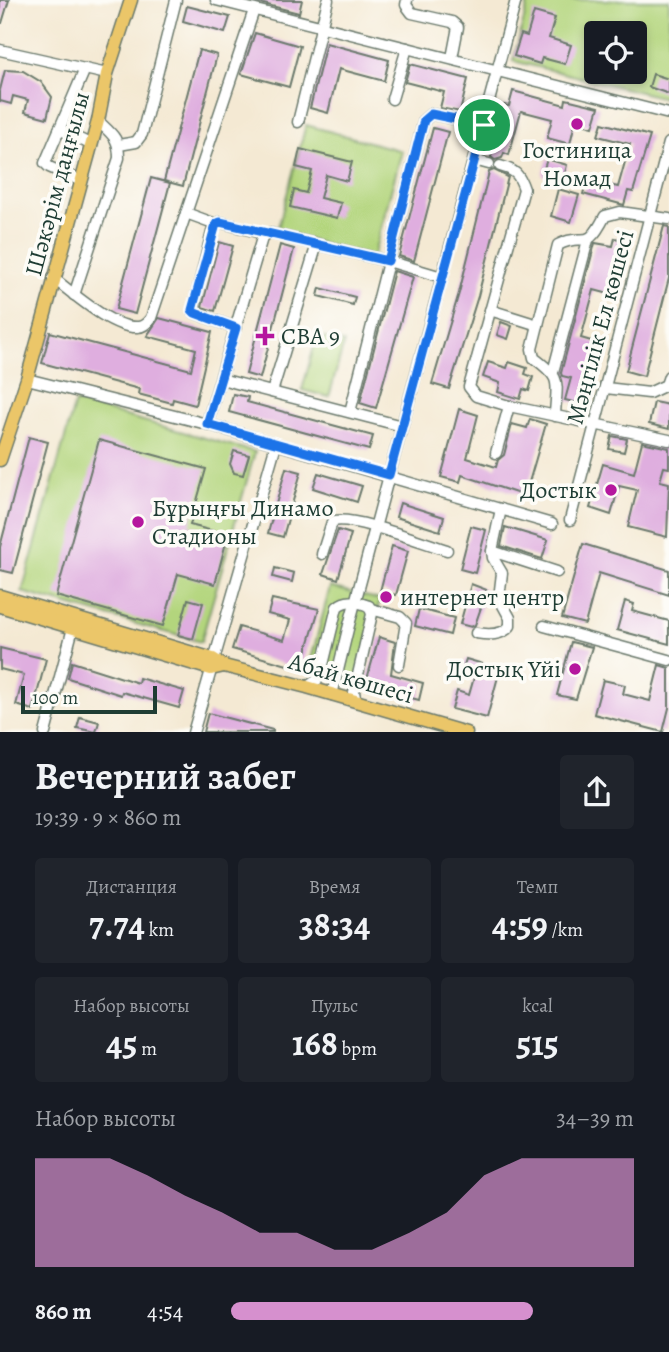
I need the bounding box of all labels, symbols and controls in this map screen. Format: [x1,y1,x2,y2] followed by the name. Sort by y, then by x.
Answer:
[584,21,647,84] map controls
[584,21,647,84] button: locate
[17,88,97,280] street label: Шәкәрім даңғылы
[454,95,514,155] pin
[465,106,503,144] icon: arrive
[569,116,585,132] marker: Гостиница Номад
[522,134,632,194] place label: Гостиница Номад
[559,226,641,428] street label: Мәңгілік Ел көшесі
[281,320,340,352] place label: СВА 9
[255,326,275,346] marker: СВА 9
[520,474,597,506] place label: Достык
[603,482,619,498] marker: Достык
[152,492,334,552] place label: Бұрыңғы Динамо Стадионы
[130,514,146,530] marker: Бұрыңғы Динамо Стадионы
[400,581,564,613] place label: интернет центр
[378,589,394,605] marker: интернет центр
[284,645,417,711] street label: Абай көшесі
[446,653,561,685] place label: Достық Үйі
[567,661,583,677] marker: Достық Үйі
[21,684,158,715] scale bar
[32,685,78,711] text: 100 m
[35,750,296,802] text: Вечерний забег
[560,755,634,829] button: share
[35,802,181,833] text: 19:39 · 9 × 860 m
[86,874,177,900] text: Дистанция
[309,874,360,900] text: Время
[517,874,558,900] text: Темп
[89,900,145,948] text: 7.74
[299,900,370,948] text: 38:34
[492,900,548,948] text: 4:59
[145,917,174,943] text: km
[548,917,583,943] text: /km
[73,993,190,1019] text: Набор высоты
[311,993,358,1019] text: Пульс
[522,993,553,1019] text: kcal
[106,1019,137,1067] text: 45
[292,1019,338,1067] text: 168
[516,1019,559,1067] text: 515
[137,1036,157,1062] text: m
[338,1036,377,1062] text: bpm
[35,1103,176,1134] text: Набор высоты
[556,1103,634,1134] text: 34–39 m
[35,1296,92,1327] text: 860 m
[147,1296,183,1327] text: 4:54

